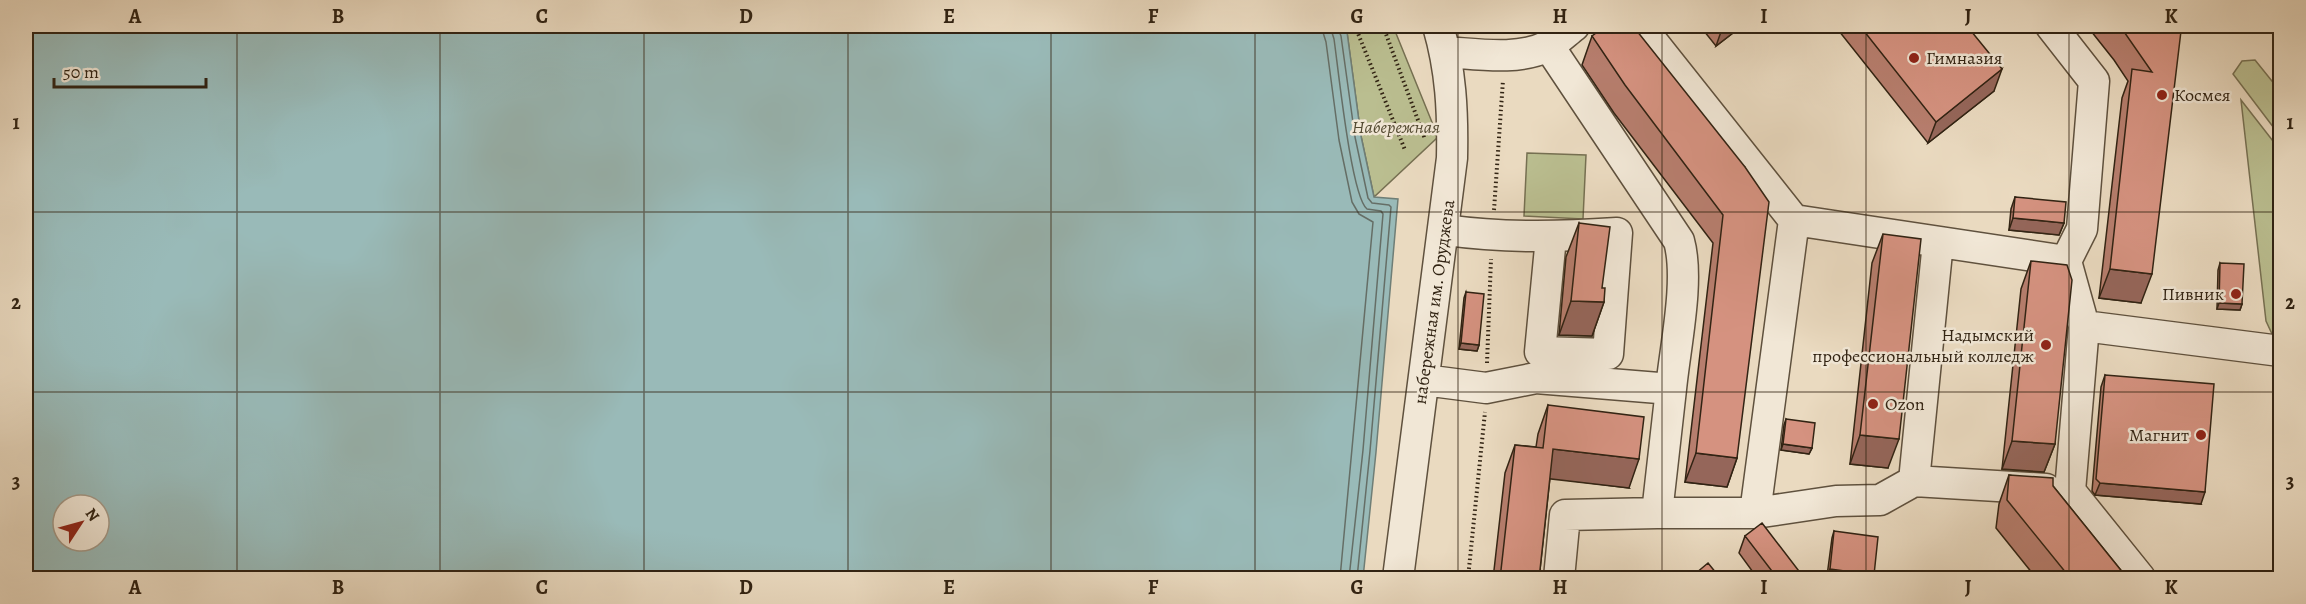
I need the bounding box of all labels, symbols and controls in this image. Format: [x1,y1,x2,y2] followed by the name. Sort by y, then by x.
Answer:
[128,3,142,30] text: A
[332,3,344,30] text: B
[536,3,548,30] text: C
[739,3,753,30] text: D
[943,3,955,30] text: E
[1148,3,1159,30] text: F
[1350,3,1364,30] text: G
[1553,3,1568,30] text: H
[1760,3,1768,30] text: I
[1965,3,1972,30] text: J
[2164,3,2178,30] text: K
[1926,46,2003,70] place label: Гимназия
[54,51,206,89] scale bar
[1907,51,1921,65] marker: Гимназия
[63,60,99,84] text: 50 m
[2174,83,2230,107] place label: Космея
[2155,88,2169,102] marker: Космея
[12,109,20,136] text: 1
[2286,109,2294,136] text: 1
[1352,115,1440,139] park label: Набережная
[1408,197,1460,406] street label: набережная им. Оруджева
[2162,282,2224,306] place label: Пивник
[2229,287,2243,301] marker: Пивник
[11,289,21,316] text: 2
[2285,289,2295,316] text: 2
[1812,323,2034,368] place label: Надымский профессиональный колледж
[2039,338,2053,352] marker: Надымский профессиональный колледж
[1885,392,1925,416] place label: Ozon
[1866,397,1880,411] marker: Ozon
[2129,423,2189,447] place label: Магнит
[2194,428,2208,442] marker: Магнит
[12,468,20,495] text: 3
[2286,468,2294,495] text: 3
[51,493,111,553] north arrow
[80,504,105,526] text: N
[128,574,142,601] text: A
[332,574,344,601] text: B
[536,574,548,601] text: C
[739,574,753,601] text: D
[943,574,955,601] text: E
[1148,574,1159,601] text: F
[1350,574,1364,601] text: G
[1553,574,1568,601] text: H
[1760,574,1768,601] text: I
[1965,574,1972,601] text: J
[2164,574,2178,601] text: K

